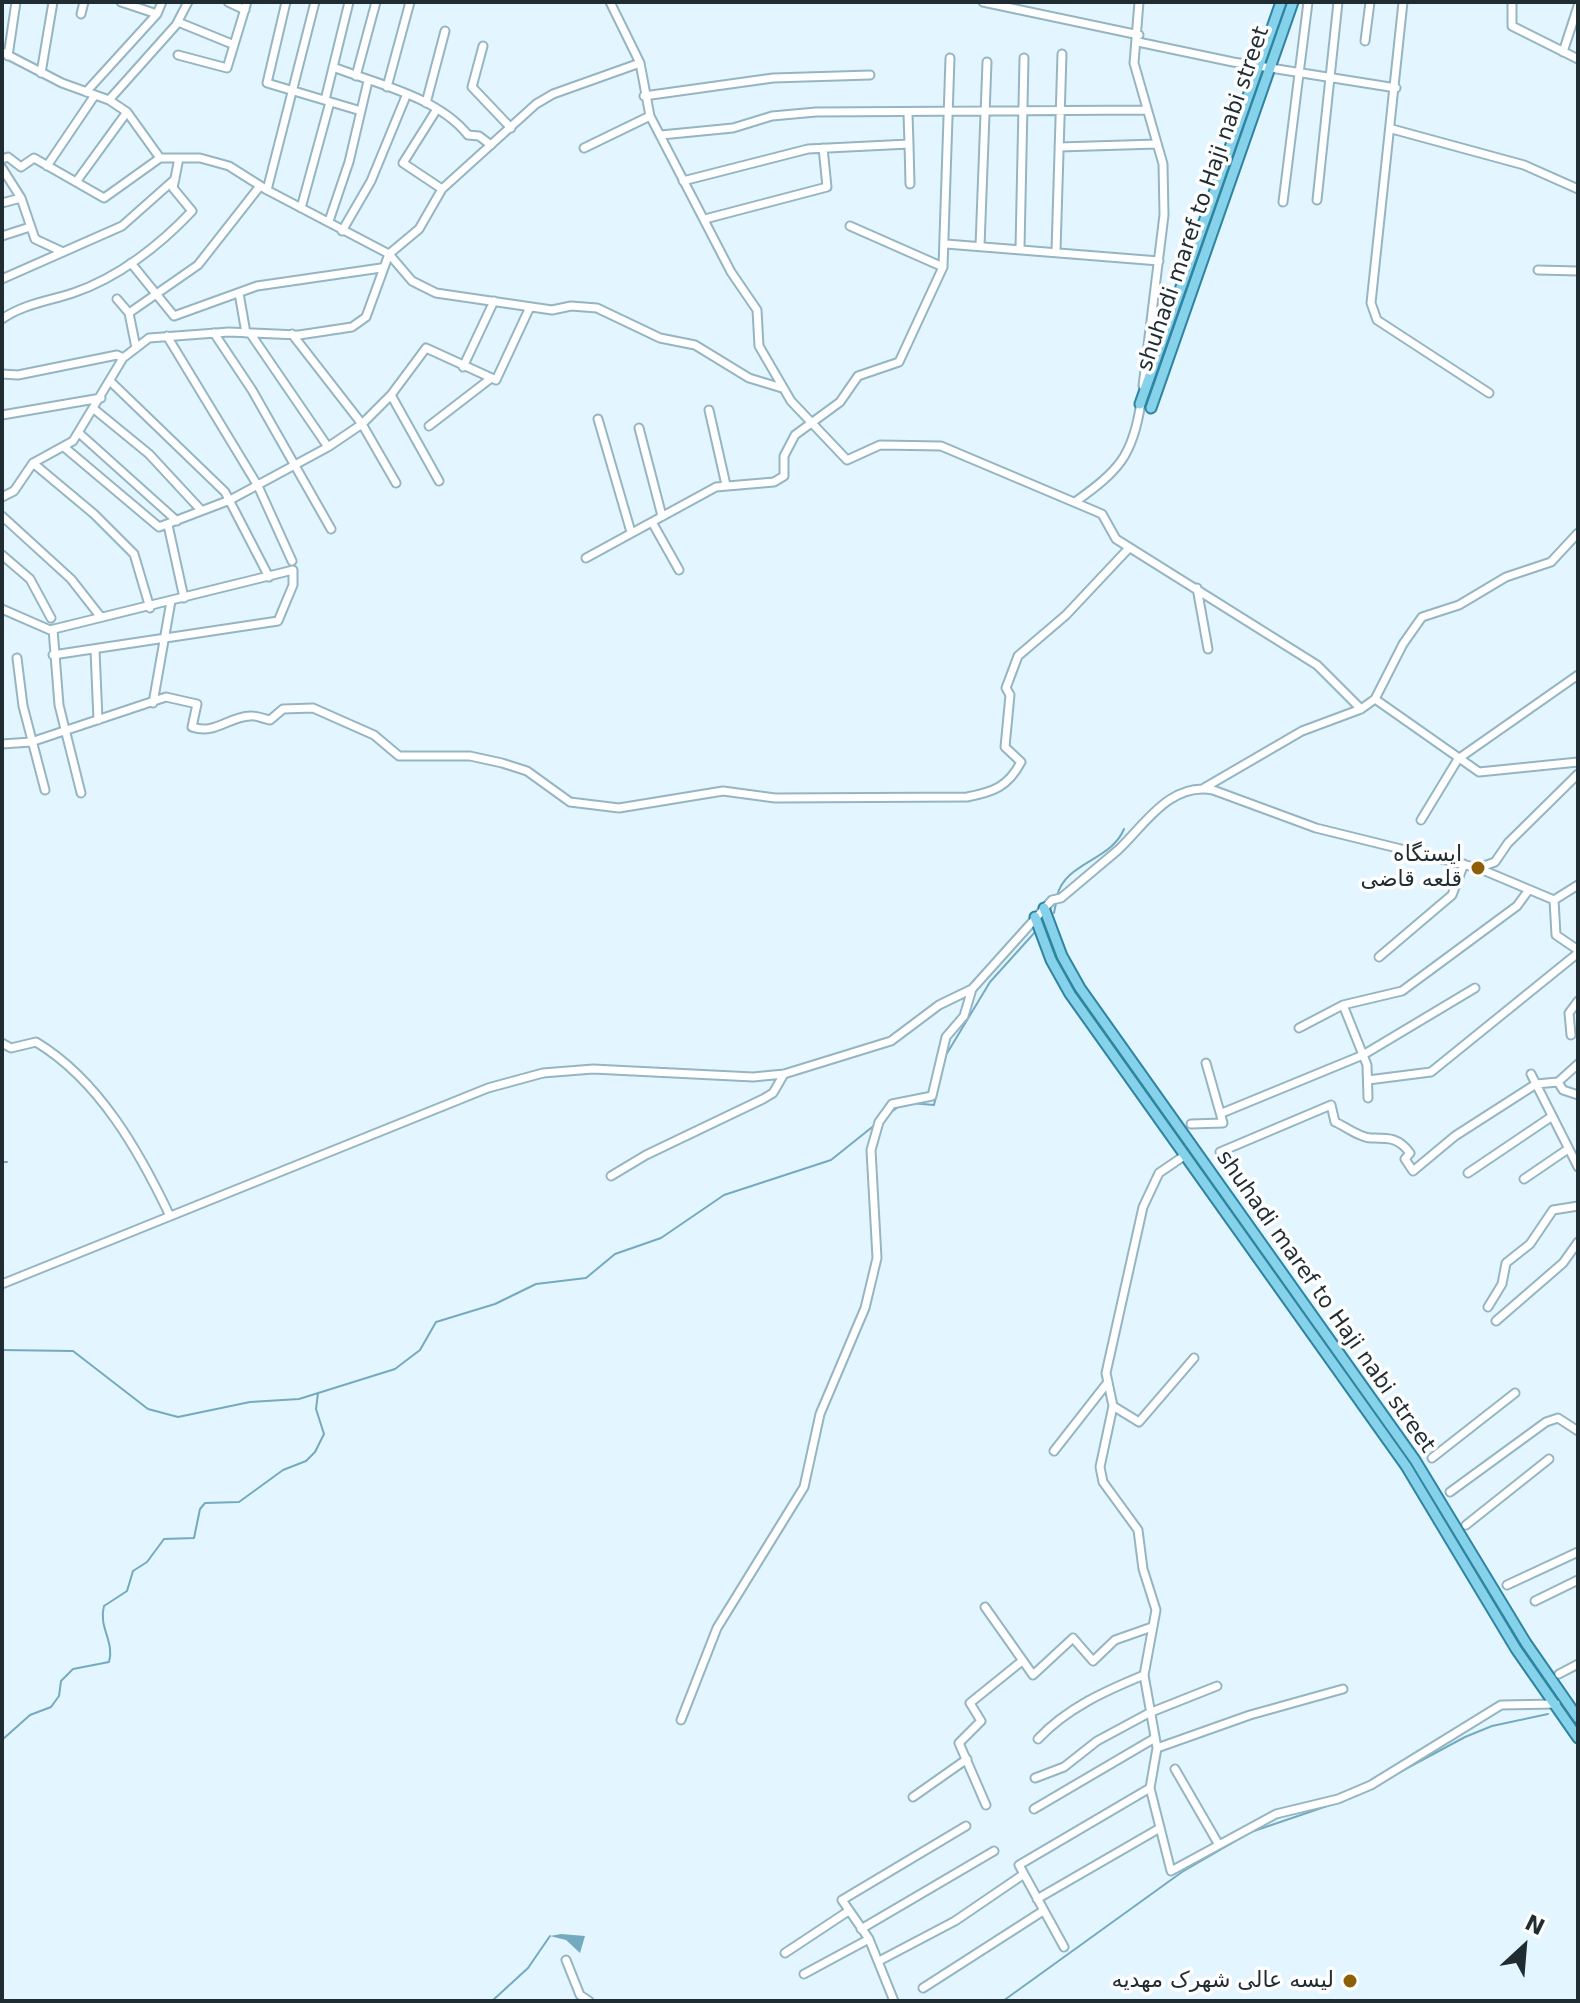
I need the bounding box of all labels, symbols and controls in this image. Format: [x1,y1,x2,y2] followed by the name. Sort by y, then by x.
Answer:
[1132,23,1276,375] street label: shuhadi maref to Haji nabi street
[1361,842,1462,894] place label: ایستگاه قلعه قاضی
[1469,859,1487,877] marker: ایستگاه قلعه قاضی
[1210,1146,1440,1458] street label: shuhadi maref to Haji nabi street
[1484,1907,1564,1987] north arrow
[1521,1910,1548,1940] text: N
[1112,1968,1334,1994] place label: لیسه عالی شهرک مهدیه
[1341,1972,1359,1990] marker: لیسه عالی شهرک مهدیه

